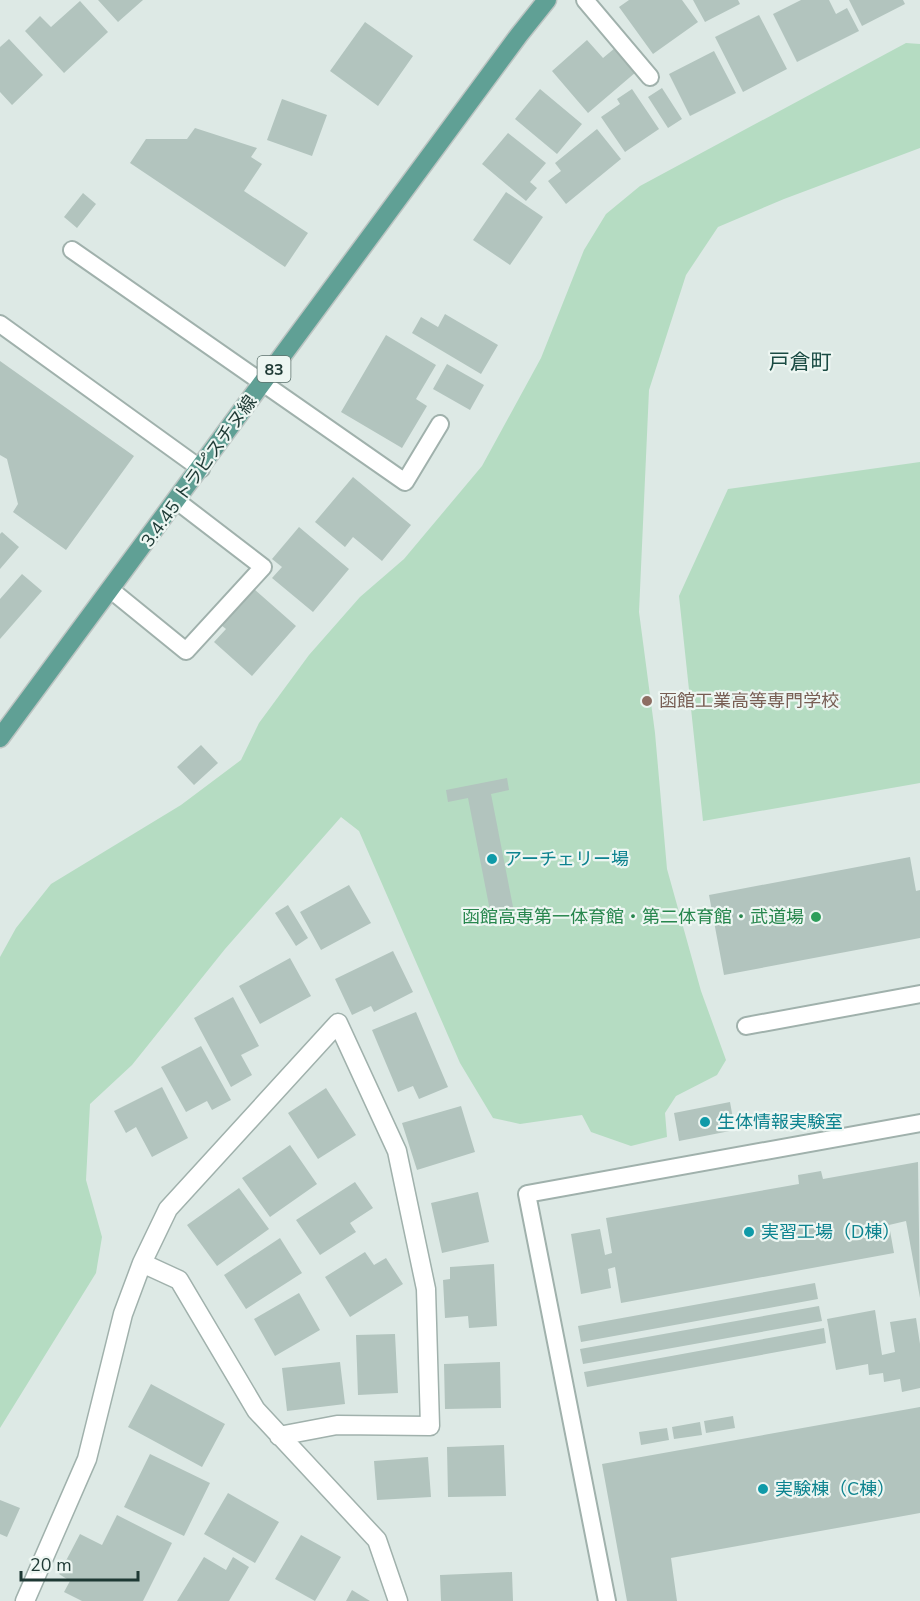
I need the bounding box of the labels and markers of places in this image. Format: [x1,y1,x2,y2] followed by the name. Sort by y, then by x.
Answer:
[659,689,839,713] place label: 函館工業高等専門学校
[640,694,654,708] marker: 函館工業高等専門学校
[504,847,629,871] place label: アーチェリー場
[485,852,499,866] marker: アーチェリー場
[462,905,804,929] place label: 函館高専第一体育館・第二体育館・武道場
[809,910,823,924] marker: 函館高専第一体育館・第二体育館・武道場
[717,1110,843,1134] place label: 生体情報実験室
[698,1115,712,1129] marker: 生体情報実験室
[761,1220,900,1244] place label: 実習工場（D棟）
[742,1225,756,1239] marker: 実習工場（D棟）
[775,1477,895,1501] place label: 実験棟（C棟）
[756,1482,770,1496] marker: 実験棟（C棟）

